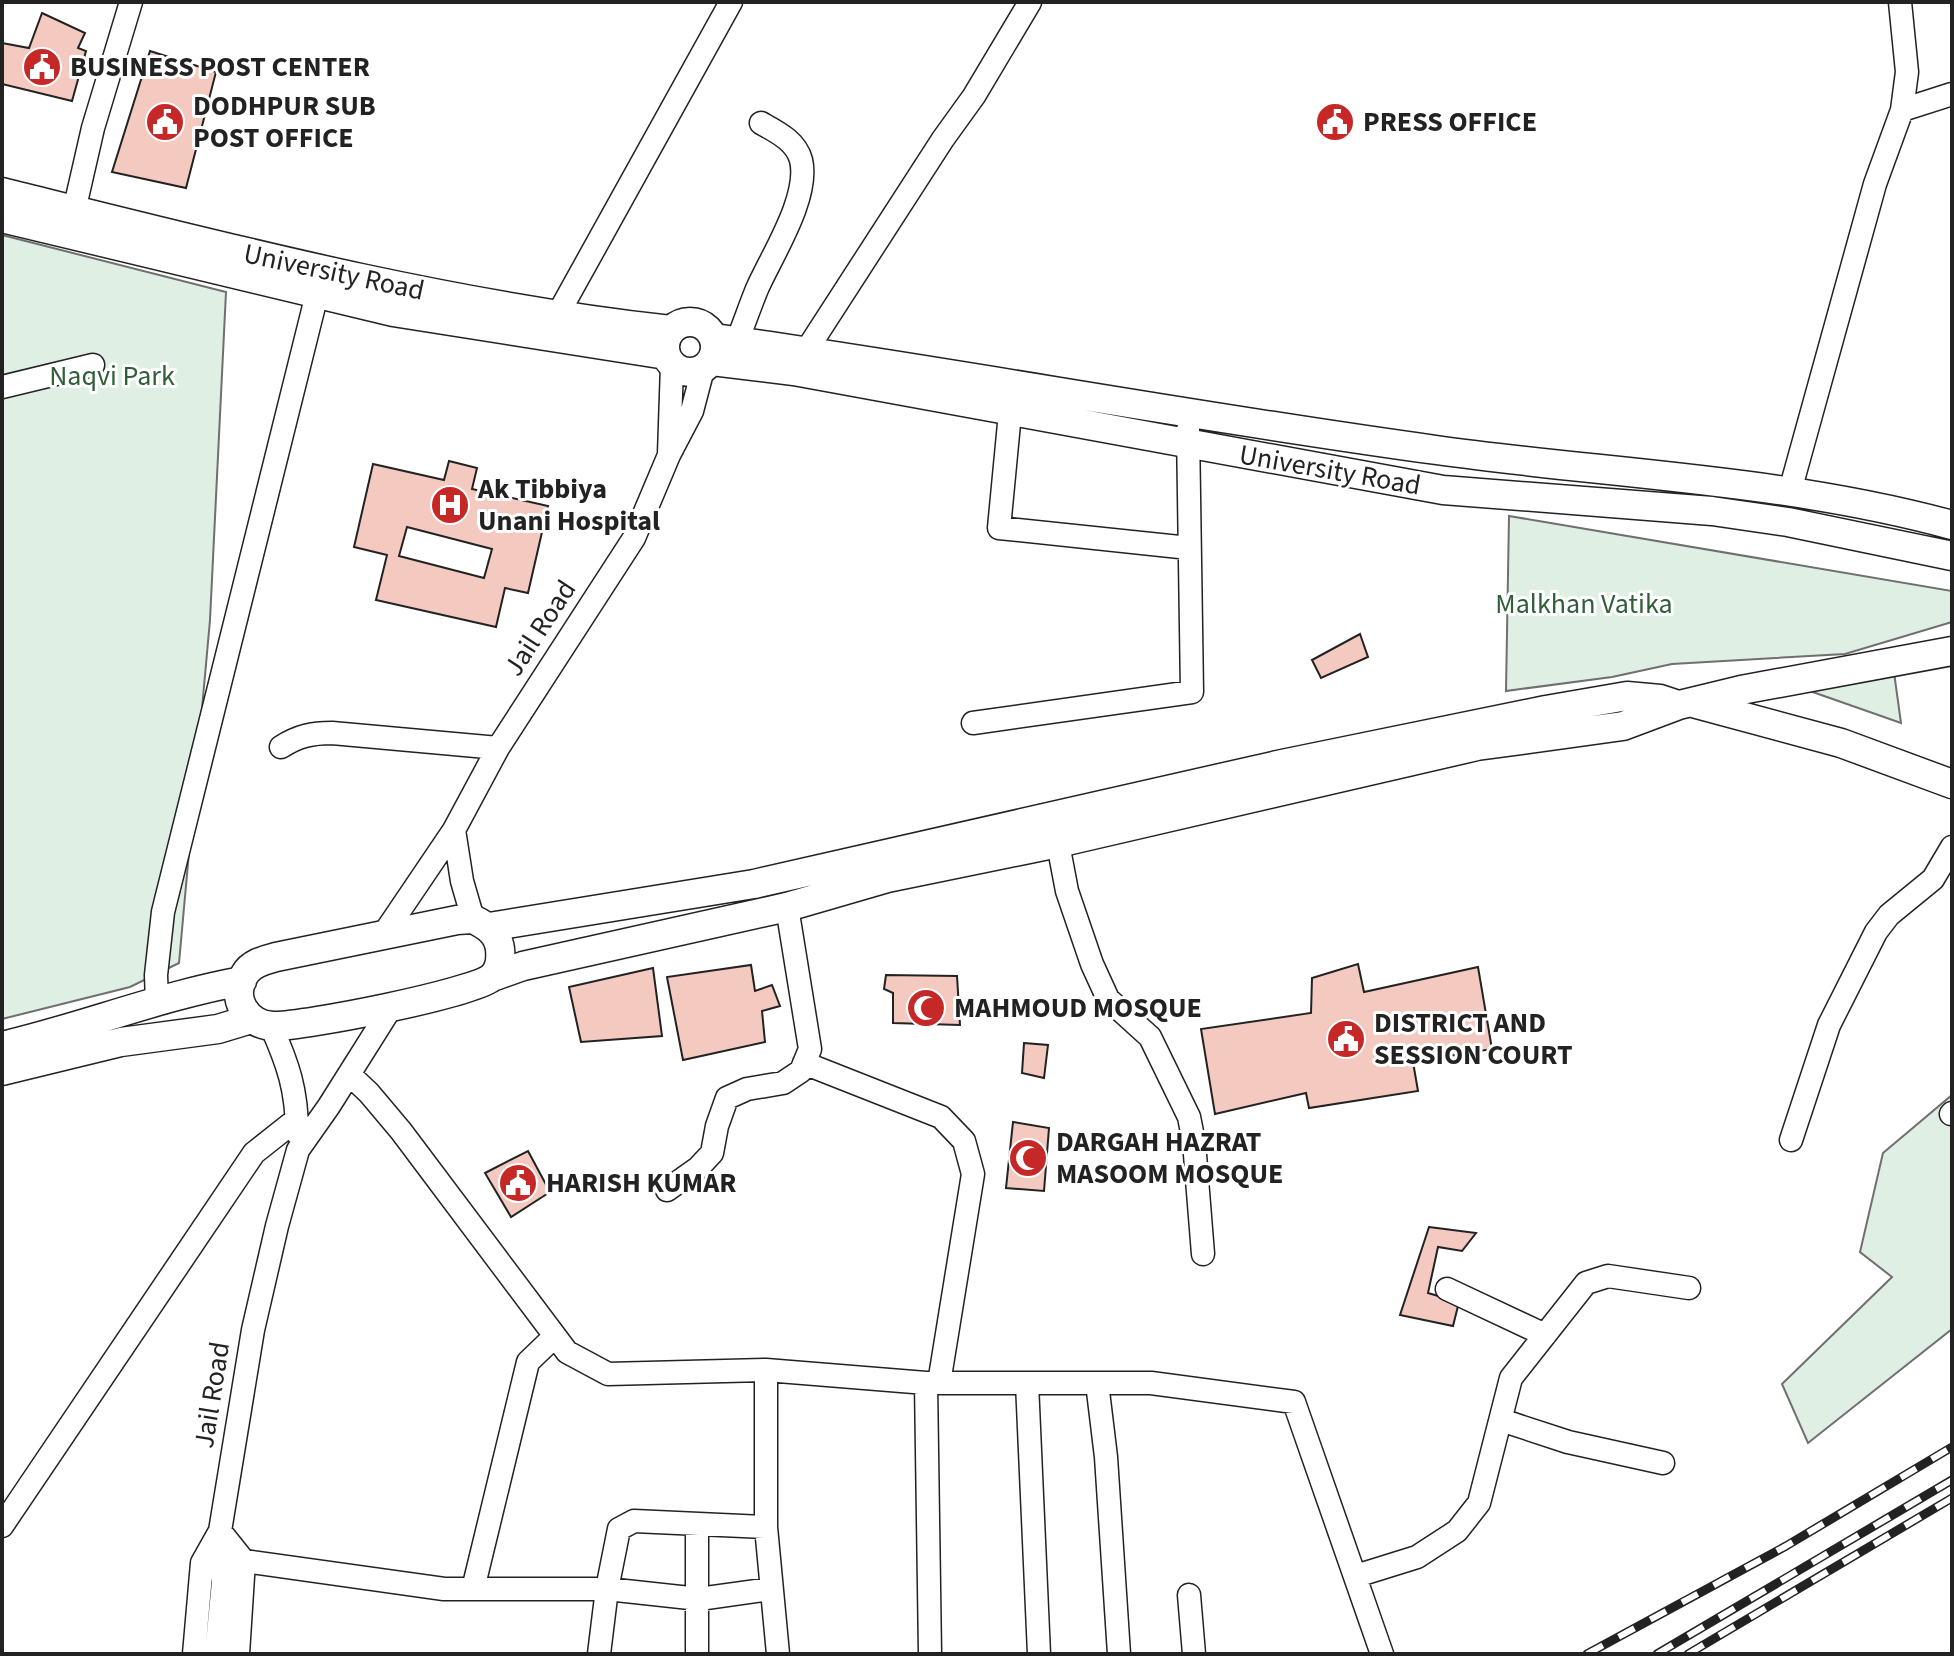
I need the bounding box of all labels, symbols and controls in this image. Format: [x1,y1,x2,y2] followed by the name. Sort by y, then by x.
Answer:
[21,46,63,88] public building icon: BUSINESS POST CENTER
[70,47,370,87] place label: BUSINESS POST CENTER
[193,86,376,158] place label: DODHPUR SUB POST OFFICE
[144,101,186,143] public building icon: DODHPUR SUB POST OFFICE
[1314,101,1356,143] public building icon: PRESS OFFICE
[1363,102,1537,142] place label: PRESS OFFICE
[240,233,428,311] street label: University Road
[49,356,175,396] park label: Naqvi Park
[1236,434,1424,506] street label: University Road
[477,469,660,541] place label: Ak Tibbiya Unani Hospital
[429,484,471,526] hospital icon: Ak Tibbiya Unani Hospital
[494,572,586,684] street label: Jail Road
[1495,584,1673,624] park label: Malkhan Vatika
[905,987,947,1029] mosque icon: MAHMOUD MOSQUE
[954,988,1202,1028] place label: MAHMOUD MOSQUE
[1374,1003,1573,1075] place label: DISTRICT AND SESSION COURT
[1325,1018,1367,1060] public building icon: DISTRICT AND SESSION COURT
[1056,1122,1283,1194] place label: DARGAH HAZRAT MASOOM MOSQUE
[1007,1137,1049,1179] mosque icon: DARGAH HAZRAT MASOOM MOSQUE
[497,1162,539,1204] public building icon: HARISH KUMAR
[546,1163,736,1203] place label: HARISH KUMAR
[184,1339,240,1451] street label: Jail Road

